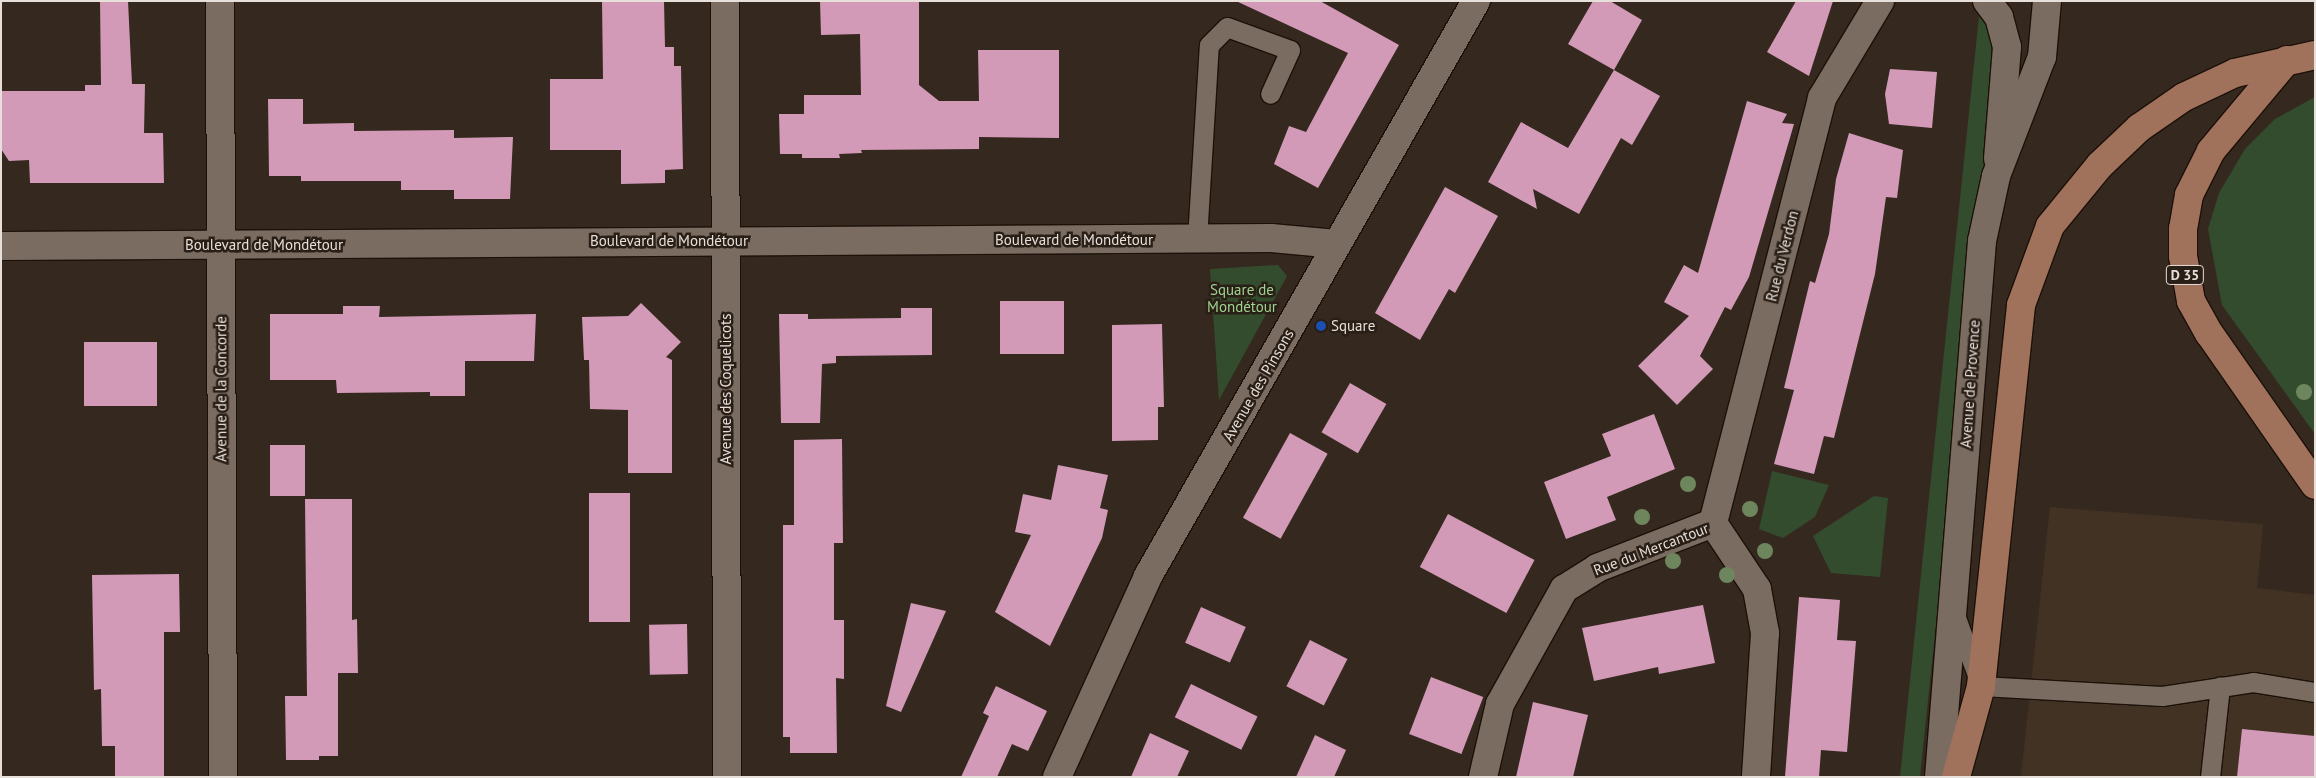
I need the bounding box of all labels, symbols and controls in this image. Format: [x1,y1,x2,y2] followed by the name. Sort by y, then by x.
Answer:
[1762,209,1802,303] street label: Rue du Verdon
[995,231,1153,249] street label: Boulevard de Mondétour
[590,232,748,250] street label: Boulevard de Mondétour
[185,236,343,254] street label: Boulevard de Mondétour
[2165,264,2205,286] road number: D 35
[1207,280,1277,315] park label: Square de Mondétour
[717,314,735,464] street label: Avenue des Coquelicots
[212,316,230,462] street label: Avenue de la Concorde
[1331,317,1375,335] place label: Square
[1957,319,1983,449] street label: Avenue de Provence
[1315,320,1327,332] marker: Square
[1219,326,1297,444] street label: Avenue des Pinsons
[1591,519,1711,579] street label: Rue du Mercantour

